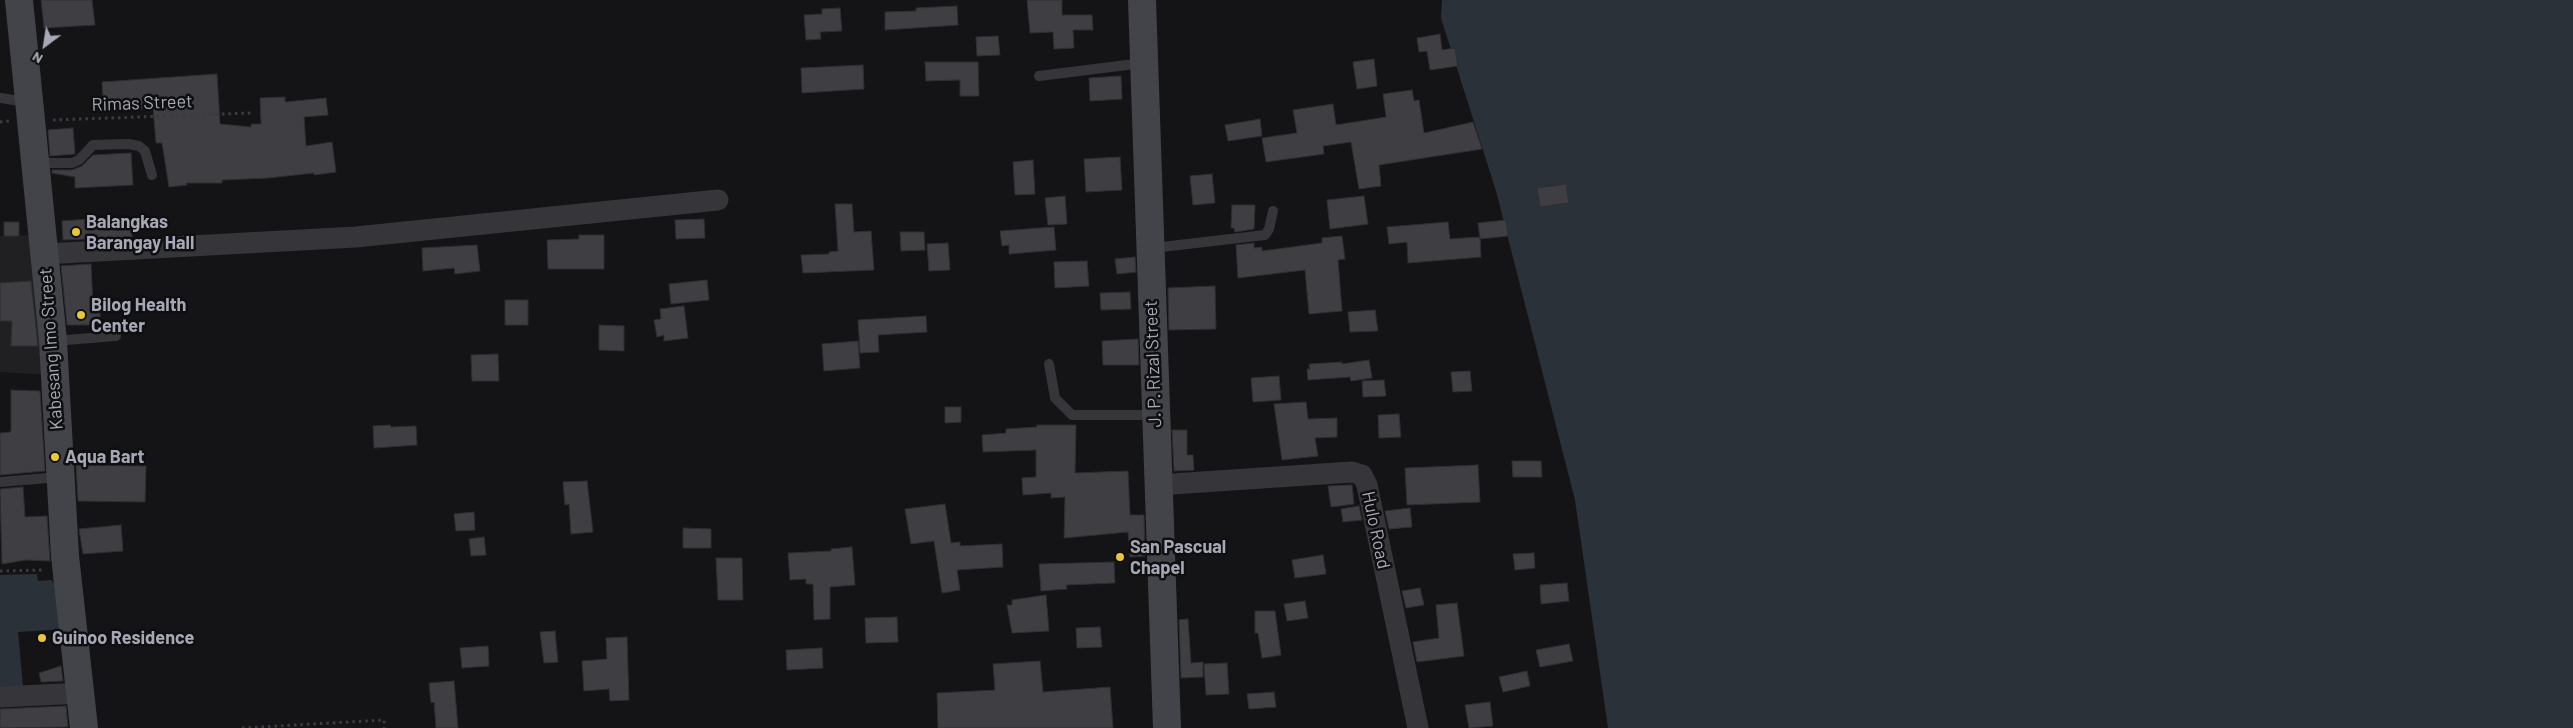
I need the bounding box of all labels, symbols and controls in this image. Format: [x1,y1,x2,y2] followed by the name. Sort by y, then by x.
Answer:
[20,20,70,70] north arrow
[29,49,45,68] text: N
[91,90,193,116] street label: Rimas Street
[86,211,194,253] place label: Balangkas Barangay Hall
[70,226,82,238] marker: Balangkas Barangay Hall
[35,267,67,431] street label: Kabesang Imo Street
[91,294,186,336] place label: Bilog Health Center
[1140,300,1166,428] street label: J. P. Rizal Street
[75,309,87,321] marker: Bilog Health Center
[65,446,144,468] place label: Aqua Bart
[49,451,61,463] marker: Aqua Bart
[1357,489,1395,571] street label: Hulo Road
[1130,536,1226,578] place label: San Pascual Chapel
[1114,551,1126,563] marker: San Pascual Chapel
[52,627,194,649] place label: Guinoo Residence
[36,632,48,644] marker: Guinoo Residence

